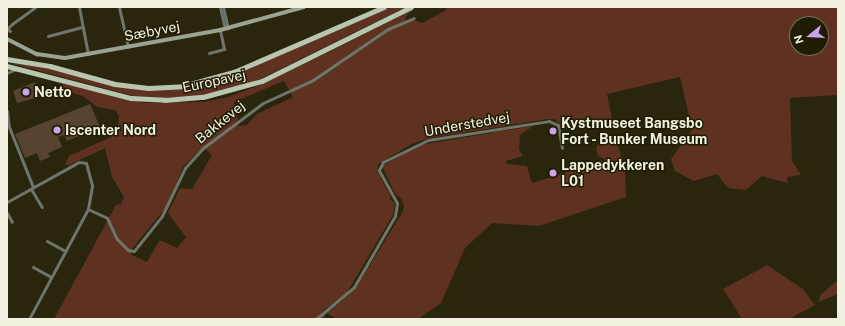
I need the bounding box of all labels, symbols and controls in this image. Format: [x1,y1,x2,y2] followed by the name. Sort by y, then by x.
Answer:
[789,16,829,56] north arrow
[123,17,181,45] street label: Sæbyvej
[792,33,806,45] text: N
[181,66,247,96] street label: Europavej
[34,84,72,100] place label: Netto
[21,87,31,97] marker: Netto
[192,97,248,147] street label: Bakkevej
[423,108,511,140] street label: Understedvej
[561,115,709,148] place label: Kystmuseet Bangsbo Fort - Bunker Museum
[65,122,156,138] place label: Iscenter Nord
[52,125,62,135] marker: Iscenter Nord
[548,126,558,136] marker: Kystmuseet Bangsbo Fort - Bunker Museum
[561,157,664,190] place label: Lappedykkeren L01
[548,168,558,178] marker: Lappedykkeren L01

